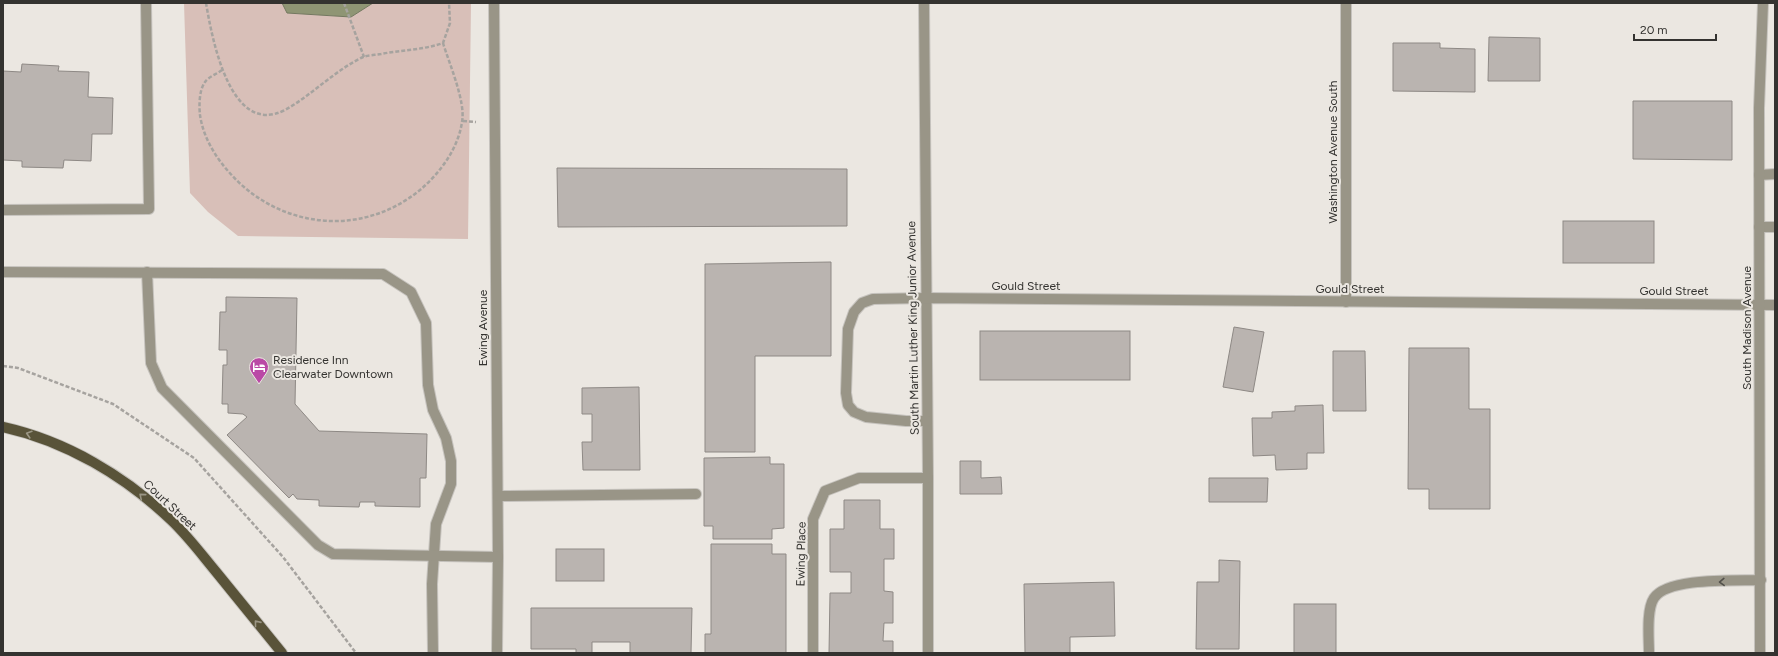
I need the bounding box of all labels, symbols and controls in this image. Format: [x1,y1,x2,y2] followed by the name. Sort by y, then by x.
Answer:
[1634,16,1716,42] scale bar
[1640,23,1668,37] text: 20 m
[1326,80,1340,223] street label: Washington Avenue South
[904,220,922,435] street label: South Martin Luther King Junior Avenue
[1740,266,1754,390] street label: South Madison Avenue
[991,279,1061,293] street label: Gould Street
[1315,282,1385,296] street label: Gould Street
[1639,284,1709,298] street label: Gould Street
[476,289,490,366] street label: Ewing Avenue
[273,353,393,381] place label: Residence Inn Clearwater Downtown
[248,356,270,384] hotel icon: Residence Inn Clearwater Downtown
[25,430,32,439] one-way arrow
[141,477,200,533] street label: Court Street
[139,493,147,500] one-way arrow
[793,521,809,587] street label: Ewing Place
[1719,578,1725,586] one-way arrow
[255,620,262,627] one-way arrow

